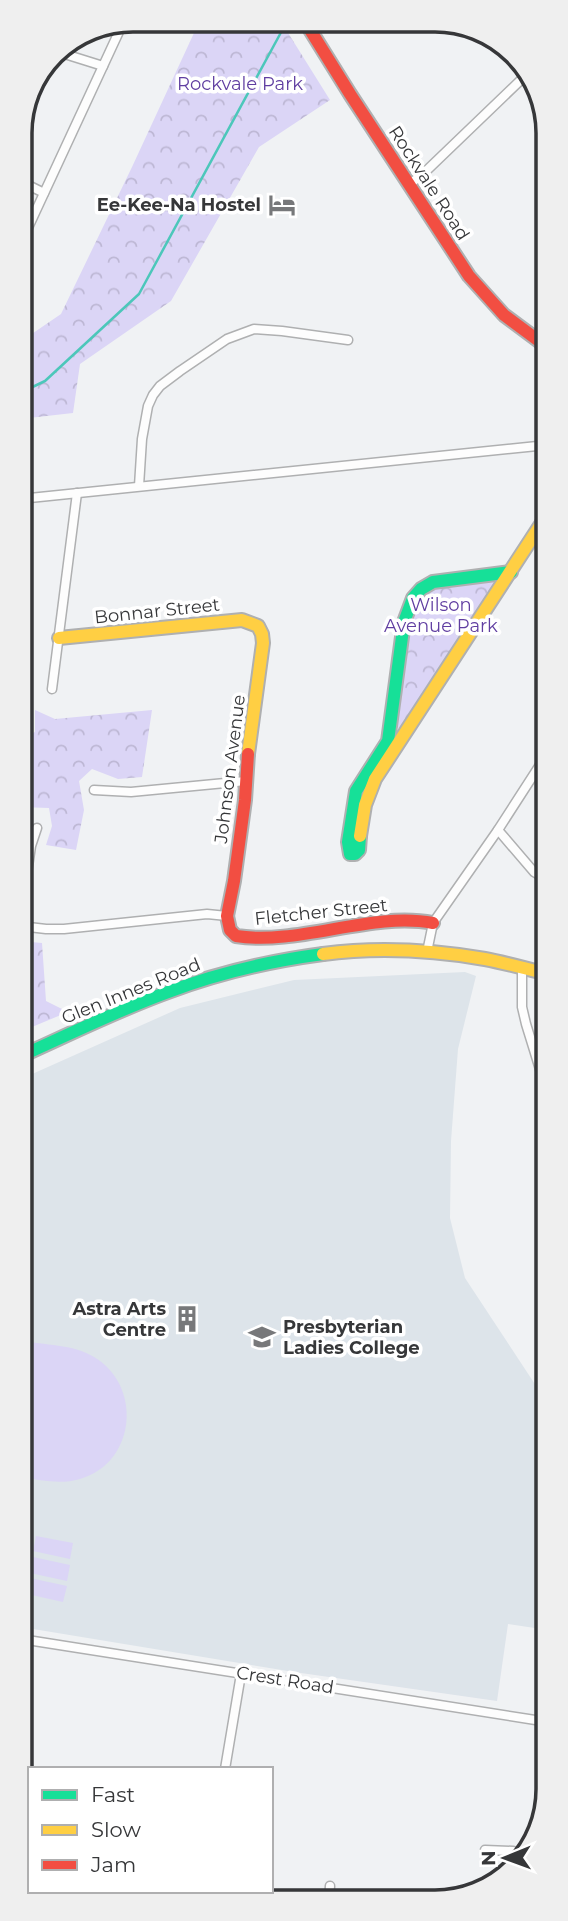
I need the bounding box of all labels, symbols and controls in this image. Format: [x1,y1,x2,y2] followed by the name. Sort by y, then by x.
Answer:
[177,73,303,95] park label: Rockvale Park
[384,122,474,244] street label: Rockvale Road
[267,190,297,220] hotel icon: Ee-Kee-Na Hostel
[97,194,261,216] place label: Ee-Kee-Na Hostel
[93,593,221,629] street label: Bonnar Street
[384,594,498,637] park label: Wilson Avenue Park
[210,693,250,846] street label: Johnson Avenue
[253,894,389,930] street label: Fletcher Street
[58,953,204,1029] street label: Glen Innes Road
[71,1298,166,1341] place label: Astra Arts Centre
[172,1304,202,1334] building icon: Astra Arts Centre
[283,1316,420,1359] place label: Presbyterian Ladies College
[247,1322,277,1352] school or university icon: Presbyterian Ladies College
[235,1661,335,1699] street label: Crest Road
[28,1767,273,1893] legend
[91,1782,135,1807] text: Fast
[91,1817,141,1842] text: Slow
[470,1823,540,1893] north arrow
[477,1850,500,1866] text: N
[90,1852,136,1877] text: Jam

